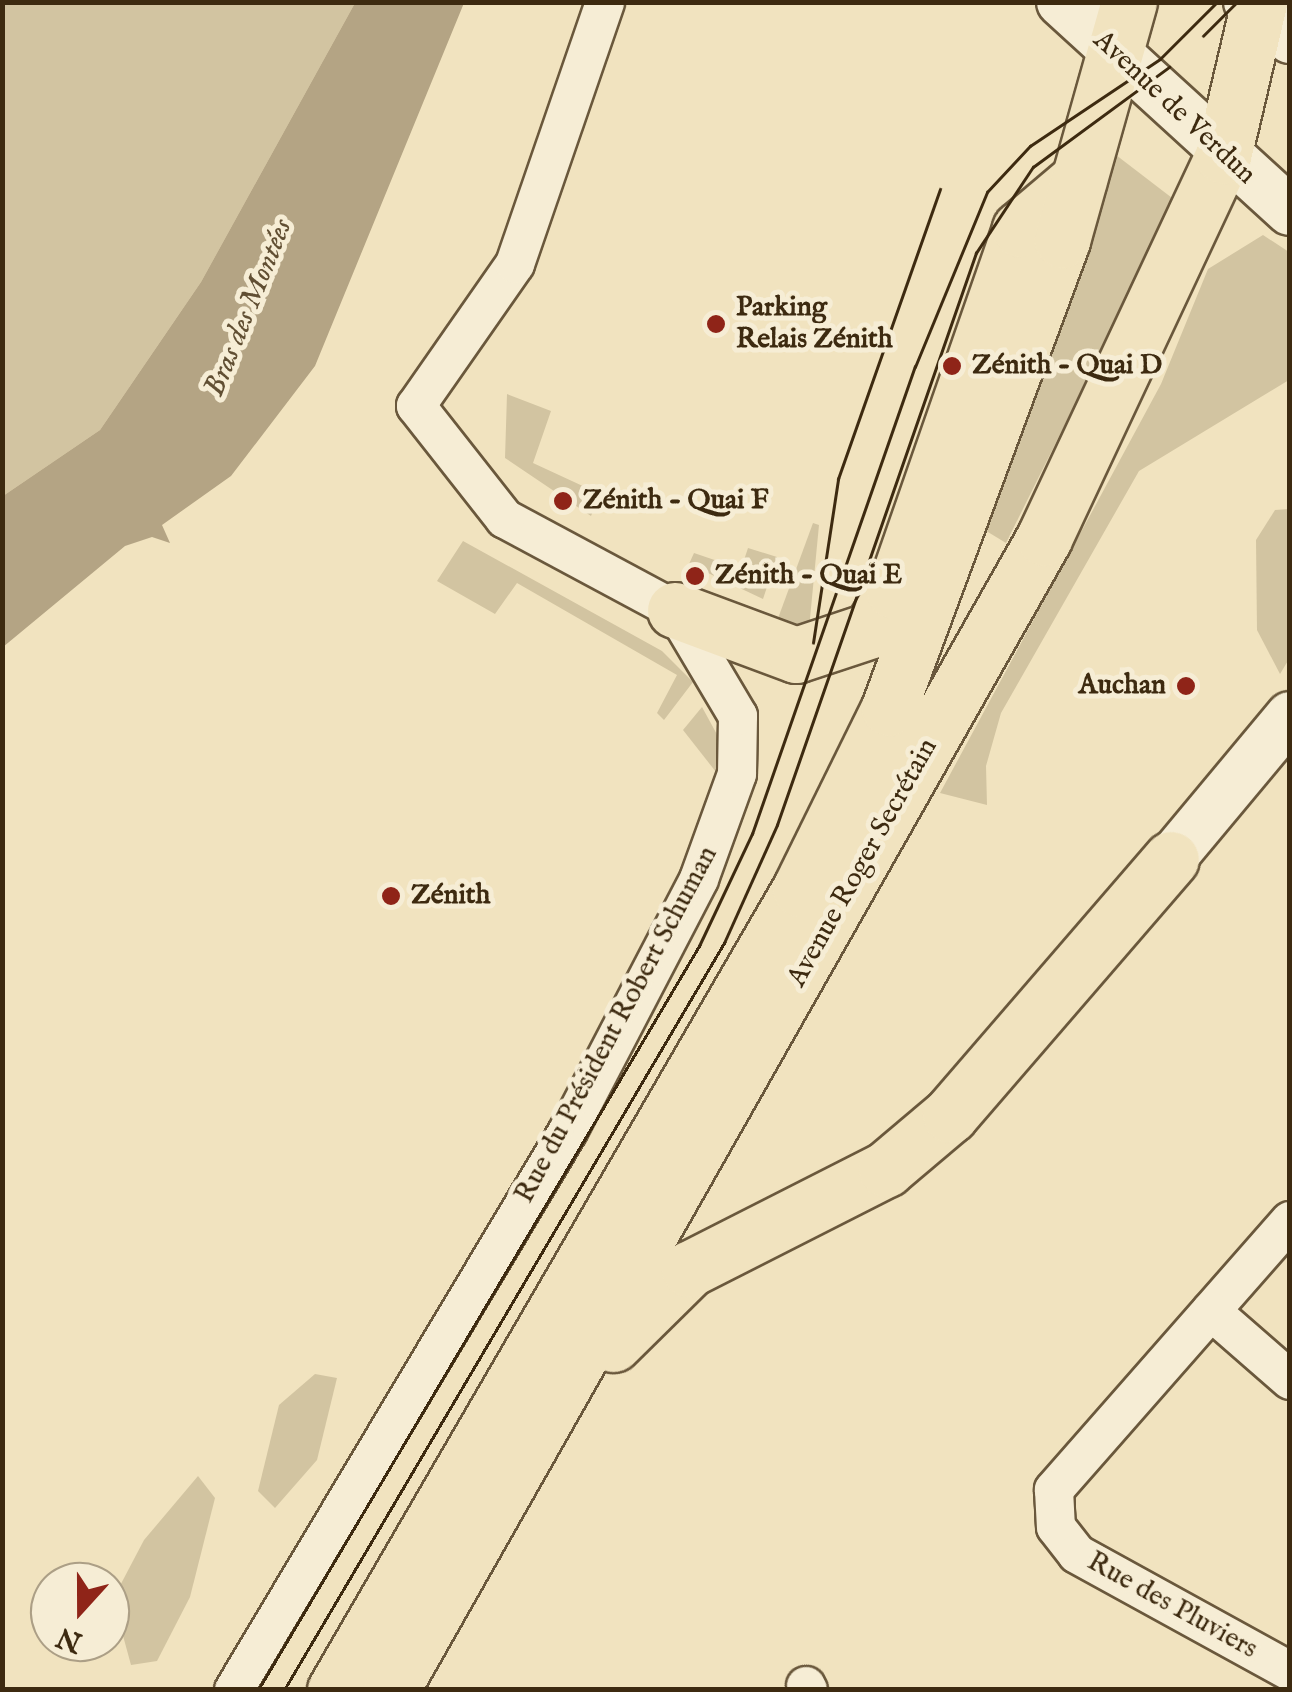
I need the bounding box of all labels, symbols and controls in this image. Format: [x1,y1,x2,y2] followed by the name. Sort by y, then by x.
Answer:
[1086,24,1262,192] street label: Avenue de Verdun
[197,214,301,402] water label: Bras des Montées
[736,291,893,357] place label: Parking Relais Zénith
[705,313,727,335] marker: Parking Relais Zénith
[972,349,1162,383] place label: Zénith - Quai D
[941,355,963,377] marker: Zénith - Quai D
[583,484,768,518] place label: Zénith - Quai F
[552,490,574,512] marker: Zénith - Quai F
[715,559,902,593] place label: Zénith - Quai E
[684,565,706,587] marker: Zénith - Quai E
[1079,669,1166,703] place label: Auchan
[1175,675,1197,697] marker: Auchan
[781,733,945,993] street label: Avenue Roger Secrétain
[508,841,726,1209] street label: Rue du Président Robert Schuman
[411,879,490,913] place label: Zénith
[380,885,402,907] marker: Zénith
[1081,1545,1263,1667] street label: Rue des Pluviers
[30,1562,130,1662] north arrow
[52,1618,87,1659] text: N

